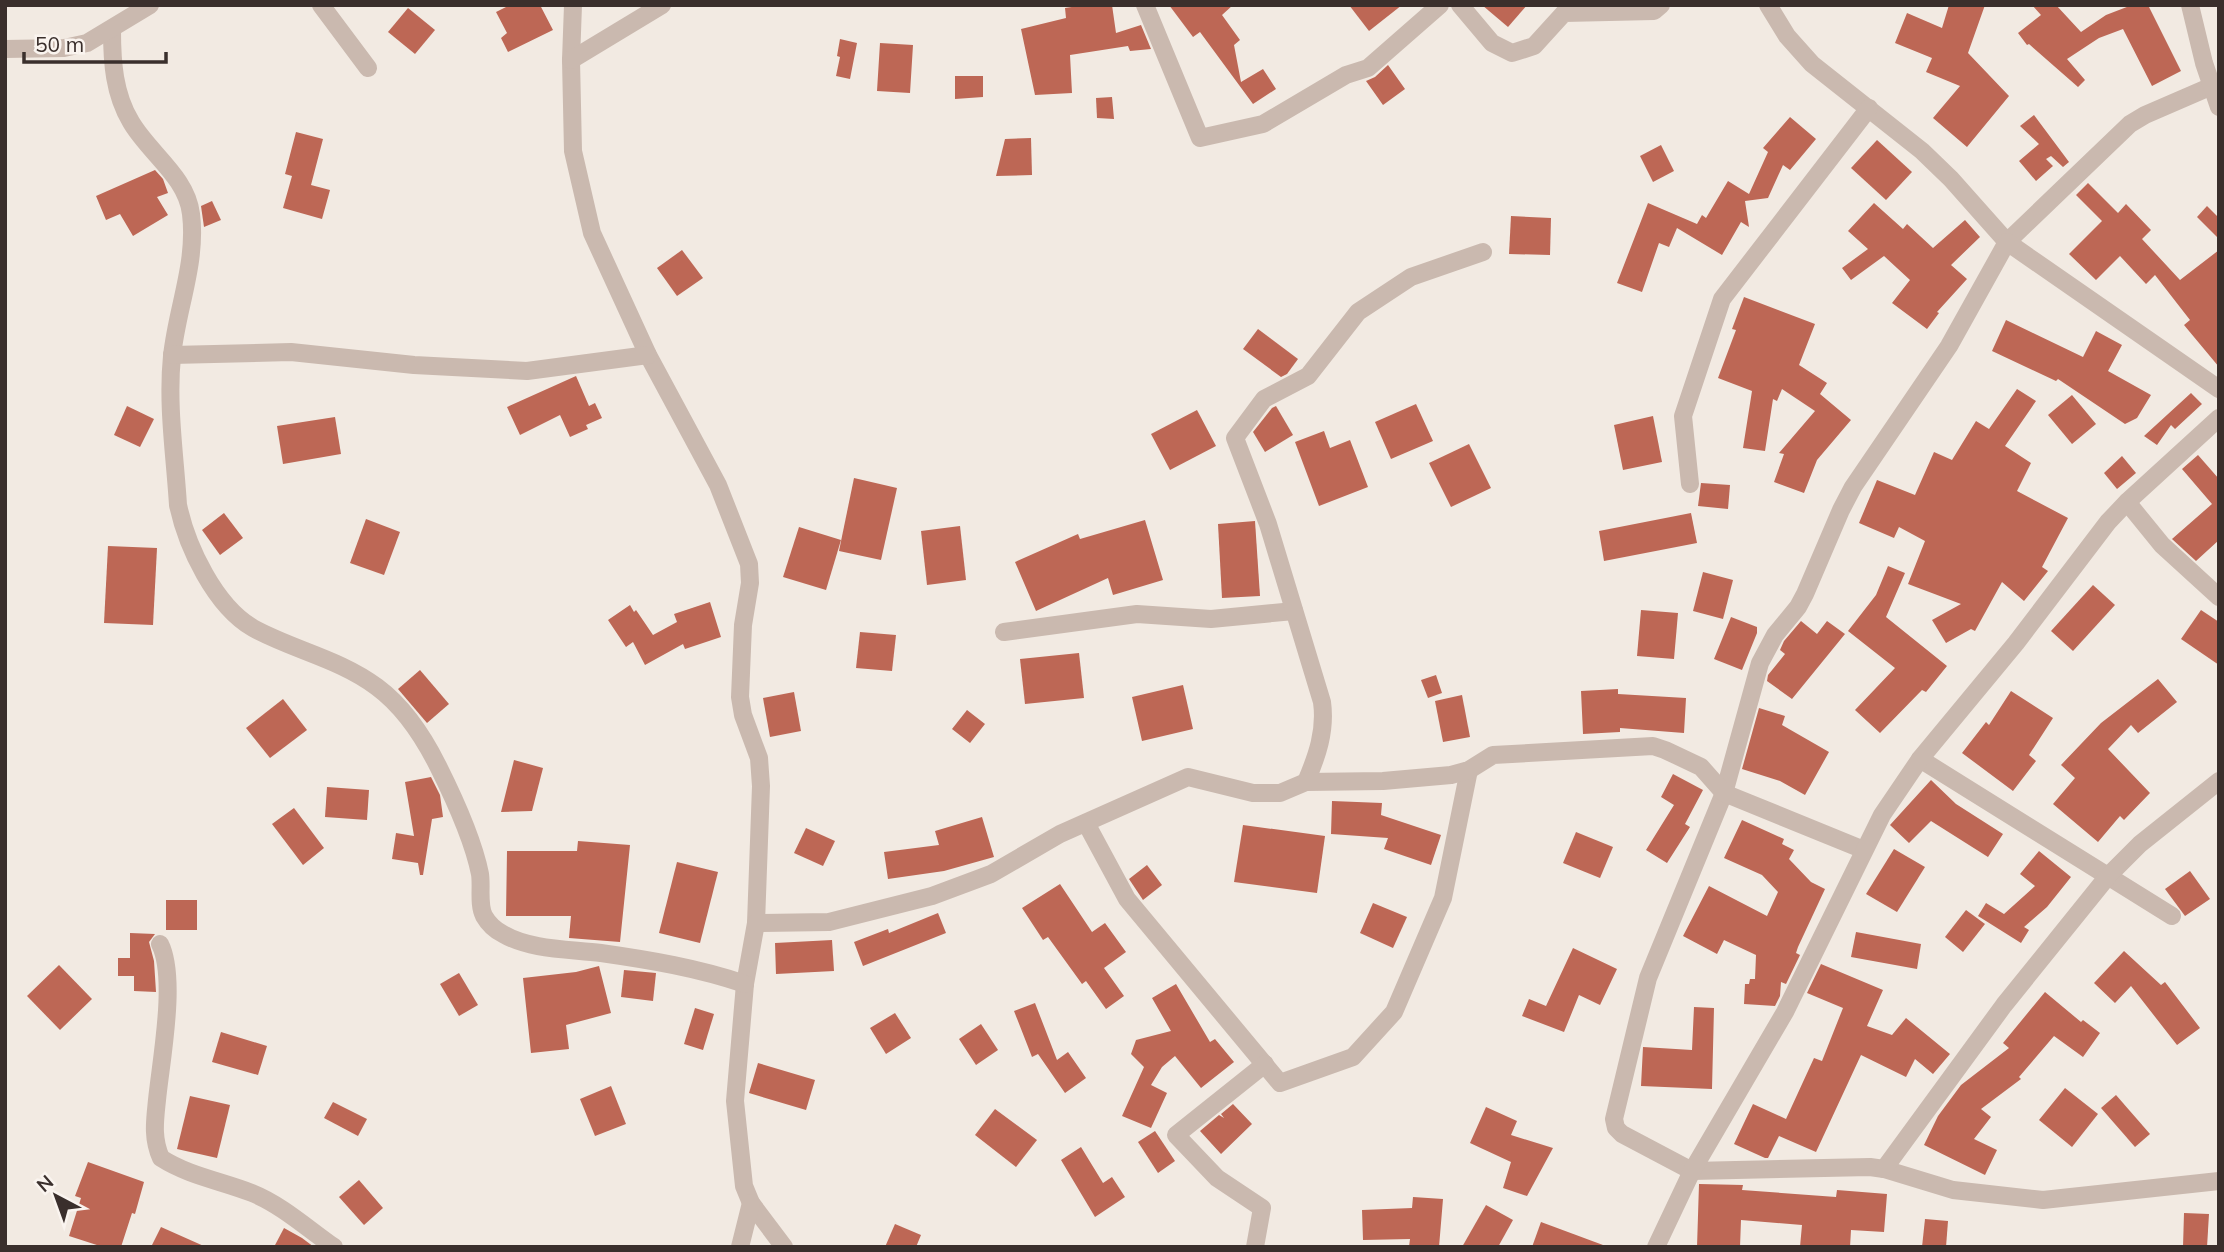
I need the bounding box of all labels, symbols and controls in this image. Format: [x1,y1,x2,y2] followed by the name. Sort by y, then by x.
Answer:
[24,21,166,65] scale bar
[35,31,84,57] text: 50 m
[21,1161,91,1231] north arrow
[32,1169,58,1197] text: N

